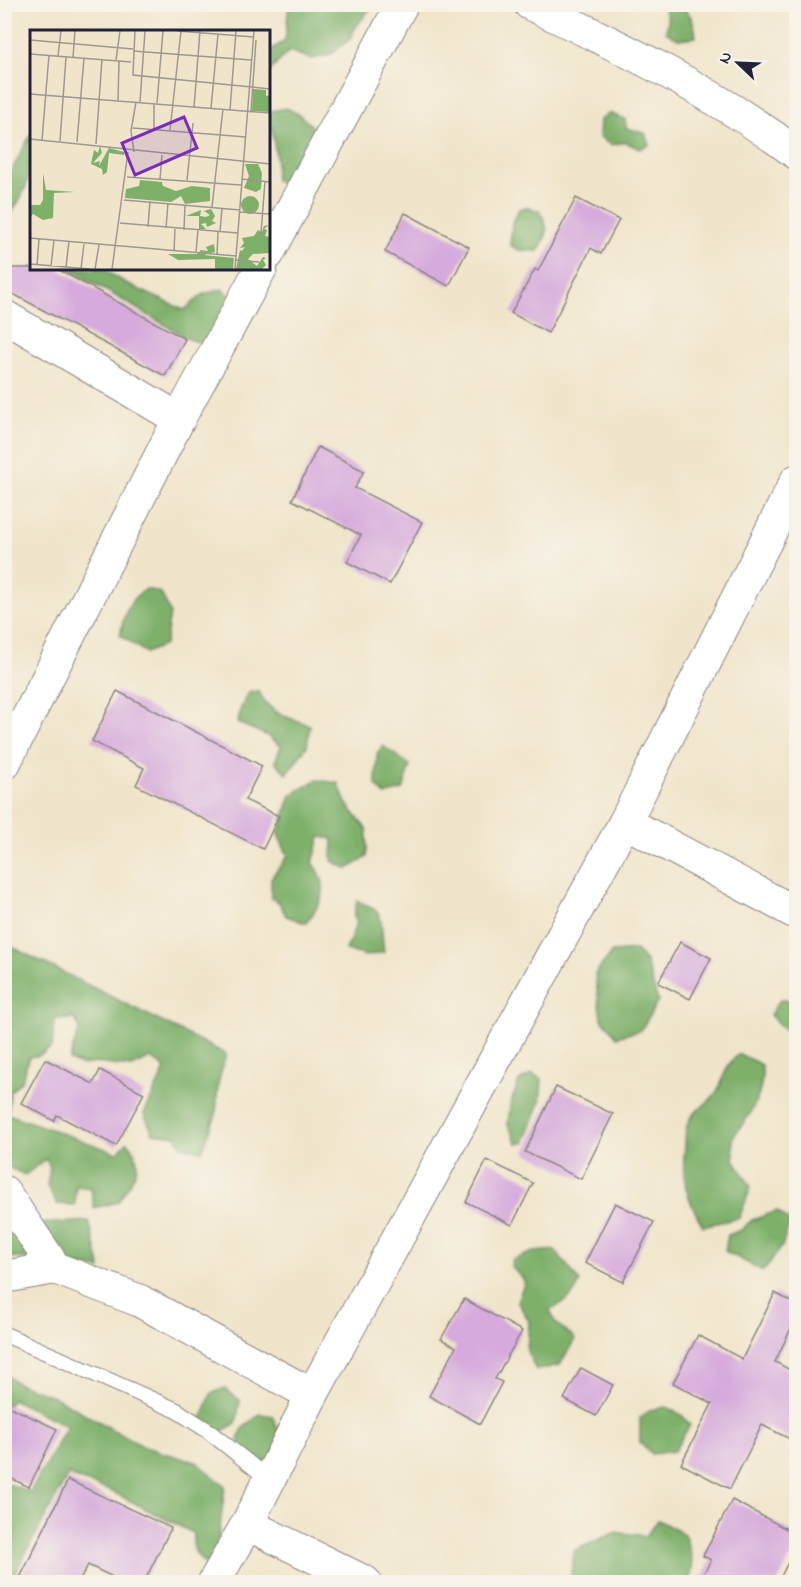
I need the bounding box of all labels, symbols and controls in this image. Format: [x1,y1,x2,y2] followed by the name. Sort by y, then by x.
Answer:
[30,30,270,270] inset map
[708,33,768,93] north arrow
[713,48,739,68] text: N

